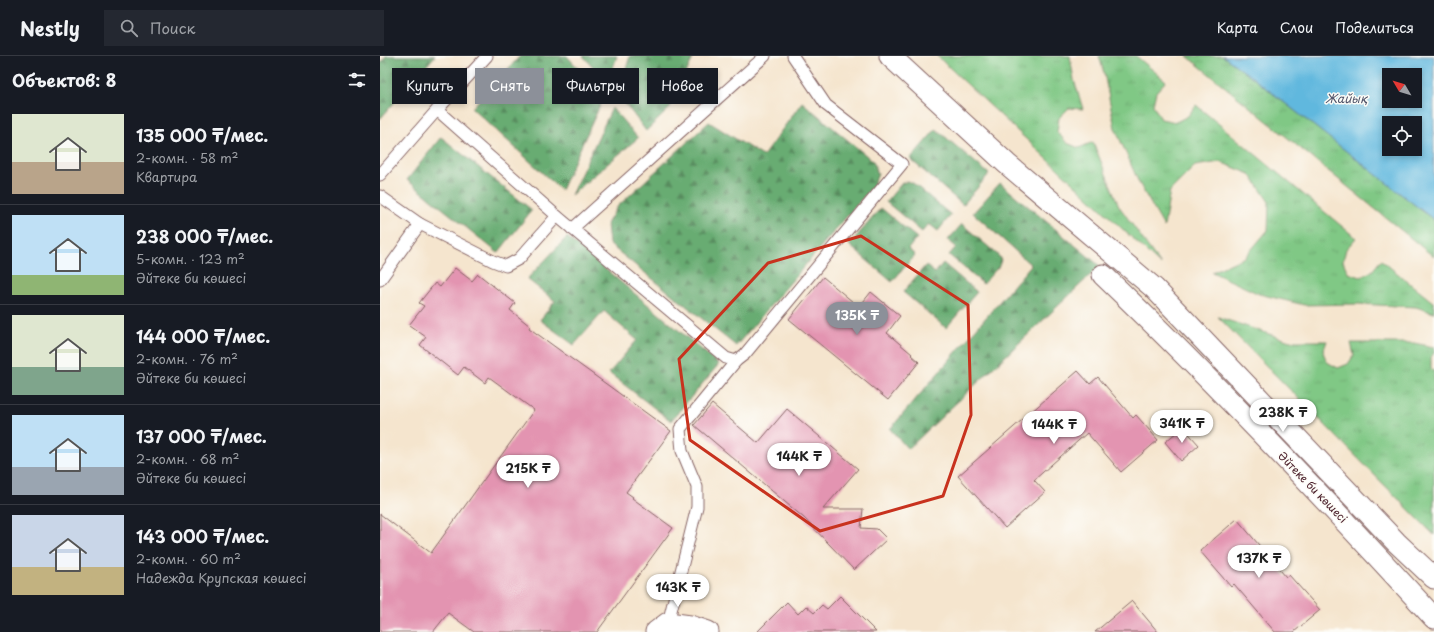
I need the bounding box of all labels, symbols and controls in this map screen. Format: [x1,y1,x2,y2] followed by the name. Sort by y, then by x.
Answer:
[104,10,384,46] search box
[20,14,80,42] text: Nestly
[150,16,195,39] text: Поиск
[118,17,140,39] icon: search
[1217,17,1258,38] text: Карта
[1280,17,1313,38] text: Слои
[1335,17,1414,38] text: Поделиться
[12,67,116,93] text: Объектов: 8
[392,68,467,104] chip: Купить
[475,68,544,104] chip: Снять
[552,68,639,104] chip: Фильтры
[647,68,718,104] chip: Новое
[1382,68,1422,108] north arrow
[1382,68,1422,156] map controls
[346,69,368,91] icon: filters
[1325,89,1369,107] water label: Жайық
[1382,116,1422,156] button: locate
[136,122,268,148] text: 135 000 ₸/мес.
[44,130,92,178] icon: home
[136,148,238,167] text: 2-комн. · 58 m²
[136,167,197,186] text: Квартира
[136,223,273,249] text: 238 000 ₸/мес.
[44,231,92,279] icon: home
[136,249,245,268] text: 5-комн. · 123 m²
[136,268,246,287] text: Әйтеке би көшесі
[824,302,890,336] pin: 135K ₸
[835,305,879,324] text: 135K ₸
[136,323,270,349] text: 144 000 ₸/мес.
[44,331,92,379] icon: home
[136,349,238,368] text: 2-комн. · 76 m²
[136,368,246,387] text: Әйтеке би көшесі
[1250,399,1316,433] pin: 238K ₸
[1259,402,1307,421] text: 238K ₸
[1149,410,1215,444] pin: 341K ₸
[1021,411,1087,445] pin: 144K ₸
[1159,413,1205,432] text: 341K ₸
[1031,414,1077,433] text: 144K ₸
[136,423,267,449] text: 137 000 ₸/мес.
[44,431,92,479] icon: home
[766,443,832,477] pin: 144K ₸
[776,446,822,465] text: 144K ₸
[1274,448,1352,526] street label: Әйтеке би көшесі
[136,449,240,468] text: 2-комн. · 68 m²
[495,455,561,489] pin: 215K ₸
[505,458,551,477] text: 215K ₸
[136,468,246,487] text: Әйтеке би көшесі
[136,523,269,549] text: 143 000 ₸/мес.
[44,531,92,579] icon: home
[1226,545,1292,579] pin: 137K ₸
[1237,548,1281,567] text: 137K ₸
[136,549,241,568] text: 2-комн. · 60 m²
[136,568,307,587] text: Надежда Крупская көшесі
[645,574,711,608] pin: 143K ₸
[655,577,701,596] text: 143K ₸

